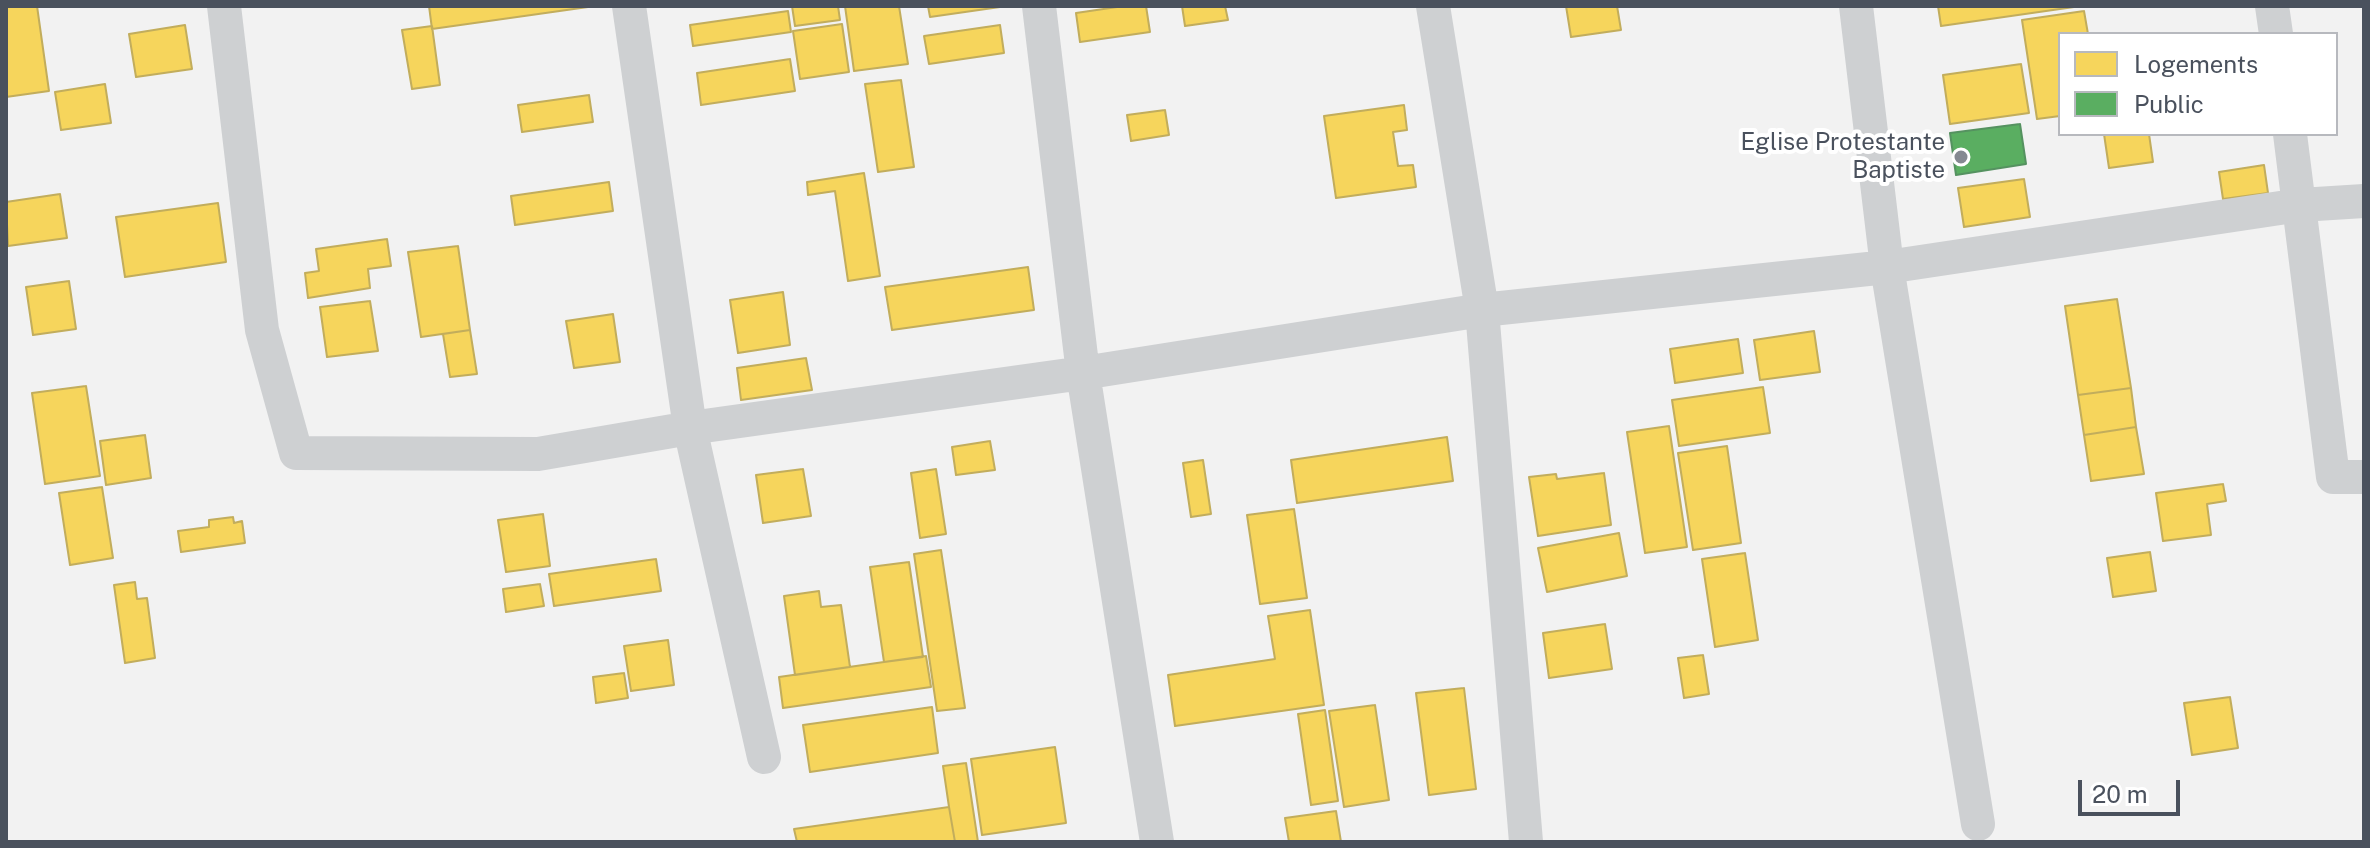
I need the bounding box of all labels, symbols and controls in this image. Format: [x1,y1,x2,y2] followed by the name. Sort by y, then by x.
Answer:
[2058,32,2338,136] legend
[2134,50,2258,78] text: Logements
[2134,90,2204,118] text: Public
[1740,129,1945,185] place label: Eglise Protestante Baptiste
[1952,148,1970,166] marker: Eglise Protestante Baptiste
[2082,764,2184,814] scale bar
[2092,780,2148,808] text: 20 m

